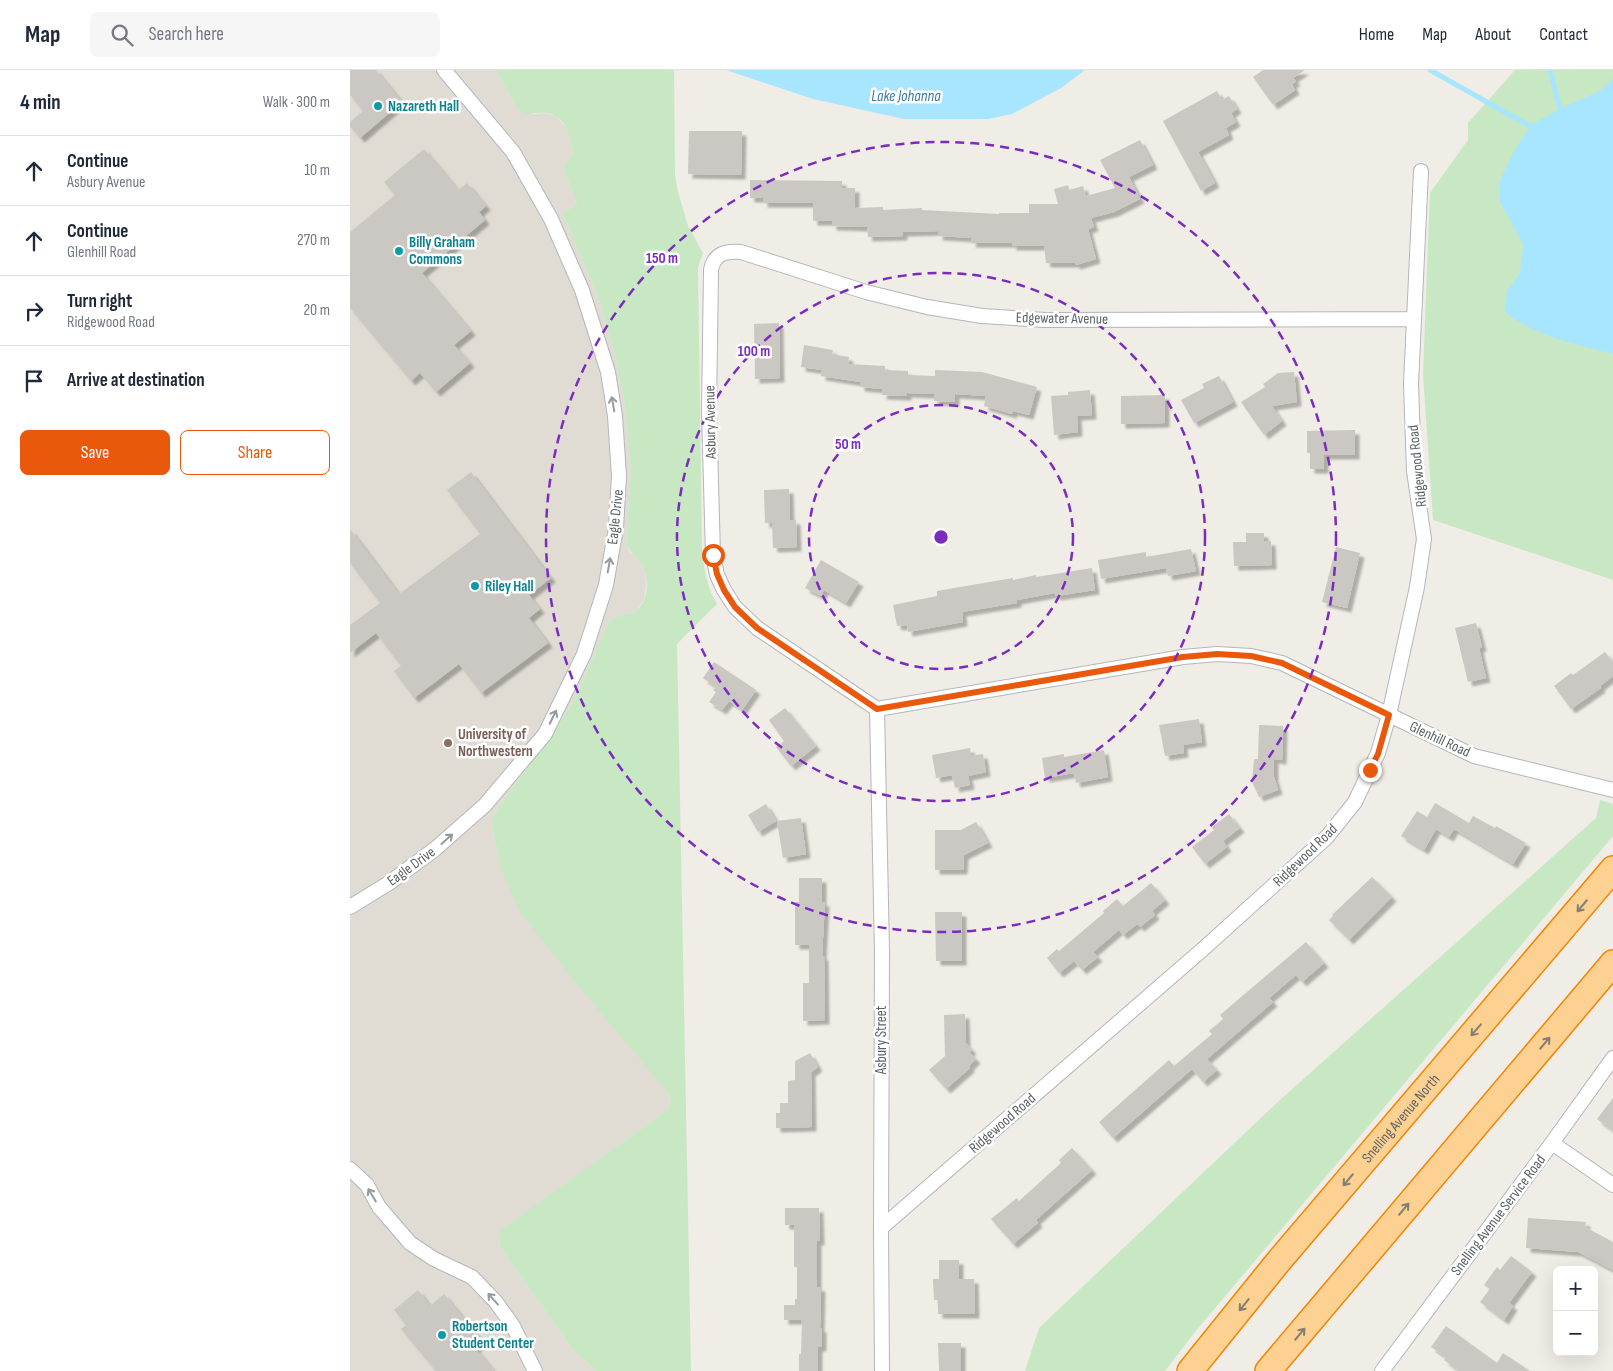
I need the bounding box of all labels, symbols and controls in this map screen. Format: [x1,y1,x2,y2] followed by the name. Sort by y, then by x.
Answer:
[90,12,440,57] search box
[25,20,60,49] text: Map
[108,21,136,49] icon: search
[148,23,224,46] text: Search here
[1359,24,1394,45] text: Home
[1422,24,1447,45] text: Map
[1475,24,1511,45] text: About
[1539,24,1588,45] text: Contact
[871,87,941,106] water label: Lake Johanna
[20,90,61,115] text: 4 min
[263,93,330,112] text: Walk · 300 m
[388,97,459,116] place label: Nazareth Hall
[372,100,384,112] marker: Nazareth Hall
[67,150,128,173] text: Continue
[20,157,48,185] icon: ahead
[304,161,330,180] text: 10 m
[67,173,146,192] text: Asbury Avenue
[67,220,128,243] text: Continue
[20,227,48,255] icon: ahead
[297,231,330,250] text: 270 m
[409,233,475,269] place label: Billy Graham Commons
[67,243,136,262] text: Glenhill Road
[393,245,405,257] marker: Billy Graham Commons
[646,249,678,268] text: 150 m
[67,290,132,313] text: Turn right
[20,297,48,325] icon: right
[303,301,330,320] text: 20 m
[1016,308,1108,329] street label: Edgewater Avenue
[67,313,155,332] text: Ridgewood Road
[738,342,770,361] text: 100 m
[20,367,48,395] icon: arrive
[67,369,205,392] text: Arrive at destination
[700,385,721,460] street label: Asbury Avenue
[607,396,617,412] one-way arrow
[1404,424,1431,508] street label: Ridgewood Road
[20,430,170,475] button: Save
[180,430,330,475] button: Share
[835,435,861,454] text: 50 m
[603,489,628,545] street label: Eagle Drive
[932,528,950,546] centre of rings
[702,544,725,567] route start
[605,558,614,574] one-way arrow
[485,577,534,596] place label: Riley Hall
[469,580,481,592] marker: Riley Hall
[549,710,559,725] one-way arrow
[1406,717,1473,762] street label: Glenhill Road
[458,725,533,761] place label: University of Northwestern
[442,737,454,749] marker: University of Northwestern
[1359,759,1382,782] route end
[1269,820,1342,891] street label: Ridgewood Road
[440,834,453,845] one-way arrow
[383,843,439,890] street label: Eagle Drive
[1576,899,1587,912] one-way arrow
[872,1005,891,1075] street label: Asbury Street
[1470,1023,1482,1036] one-way arrow
[1539,1037,1550,1050] one-way arrow
[1358,1070,1444,1167] street label: Snelling Avenue North
[965,1089,1040,1158] street label: Ridgewood Road
[1447,1151,1550,1279] street label: Snelling Avenue Service Road
[1343,1173,1354,1186] one-way arrow
[367,1188,377,1203] one-way arrow
[1399,1203,1410,1216] one-way arrow
[1553,1266,1598,1356] map controls
[1553,1266,1598,1311] button: +
[487,1293,499,1306] one-way arrow
[1238,1298,1249,1311] one-way arrow
[1553,1311,1598,1356] button: −
[452,1317,534,1353] place label: Robertson Student Center
[1294,1327,1305,1340] one-way arrow
[436,1329,448,1341] marker: Robertson Student Center

